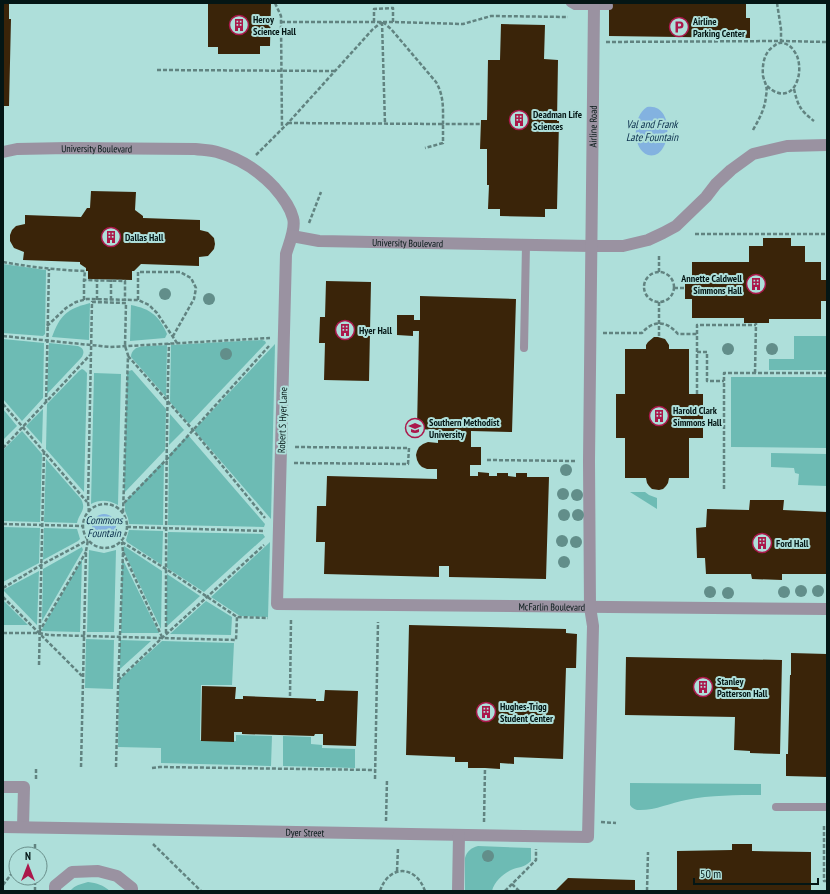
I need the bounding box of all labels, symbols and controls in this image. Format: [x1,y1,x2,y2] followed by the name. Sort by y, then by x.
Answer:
[253,13,296,38] place label: Heroy Science Hall
[228,14,250,36] building icon: Heroy Science Hall
[692,15,745,40] place label: Airline Parking Center
[668,16,690,38] parking icon: Airline Parking Center
[586,105,600,147] street label: Airline Road
[533,108,582,133] place label: Deadman Life Sciences
[508,109,530,131] building icon: Deadman Life Sciences
[626,117,679,144] water label: Val and Frank Late Fountain
[61,142,132,156] street label: University Boulevard
[100,226,122,248] building icon: Dallas Hall
[125,231,164,244] place label: Dallas Hall
[372,236,443,250] street label: University Boulevard
[680,272,743,297] place label: Annette Caldwell Simmons Hall
[745,273,767,295] building icon: Annette Caldwell Simmons Hall
[334,319,356,341] building icon: Hyer Hall
[359,324,392,337] place label: Hyer Hall
[275,387,290,453] street label: Robert S Hyer Lane
[673,404,722,429] place label: Harold Clark Simmons Hall
[648,405,670,427] building icon: Harold Clark Simmons Hall
[429,416,499,441] place label: Southern Methodist University
[404,417,426,439] school or university icon: Southern Methodist University
[85,513,124,540] water label: Commons Fountain
[751,532,773,554] building icon: Ford Hall
[776,537,809,550] place label: Ford Hall
[518,600,585,614] street label: McFarlin Boulevard
[717,675,768,700] place label: Stanley Patterson Hall
[692,676,714,698] building icon: Stanley Patterson Hall
[500,700,553,725] place label: Hughes-Trigg Student Center
[475,701,497,723] building icon: Hughes-Trigg Student Center
[286,826,325,839] street label: Dyer Street
[8,846,48,886] north arrow
[25,849,31,863] text: N
[694,860,818,886] scale bar
[700,866,721,881] text: 50 m

